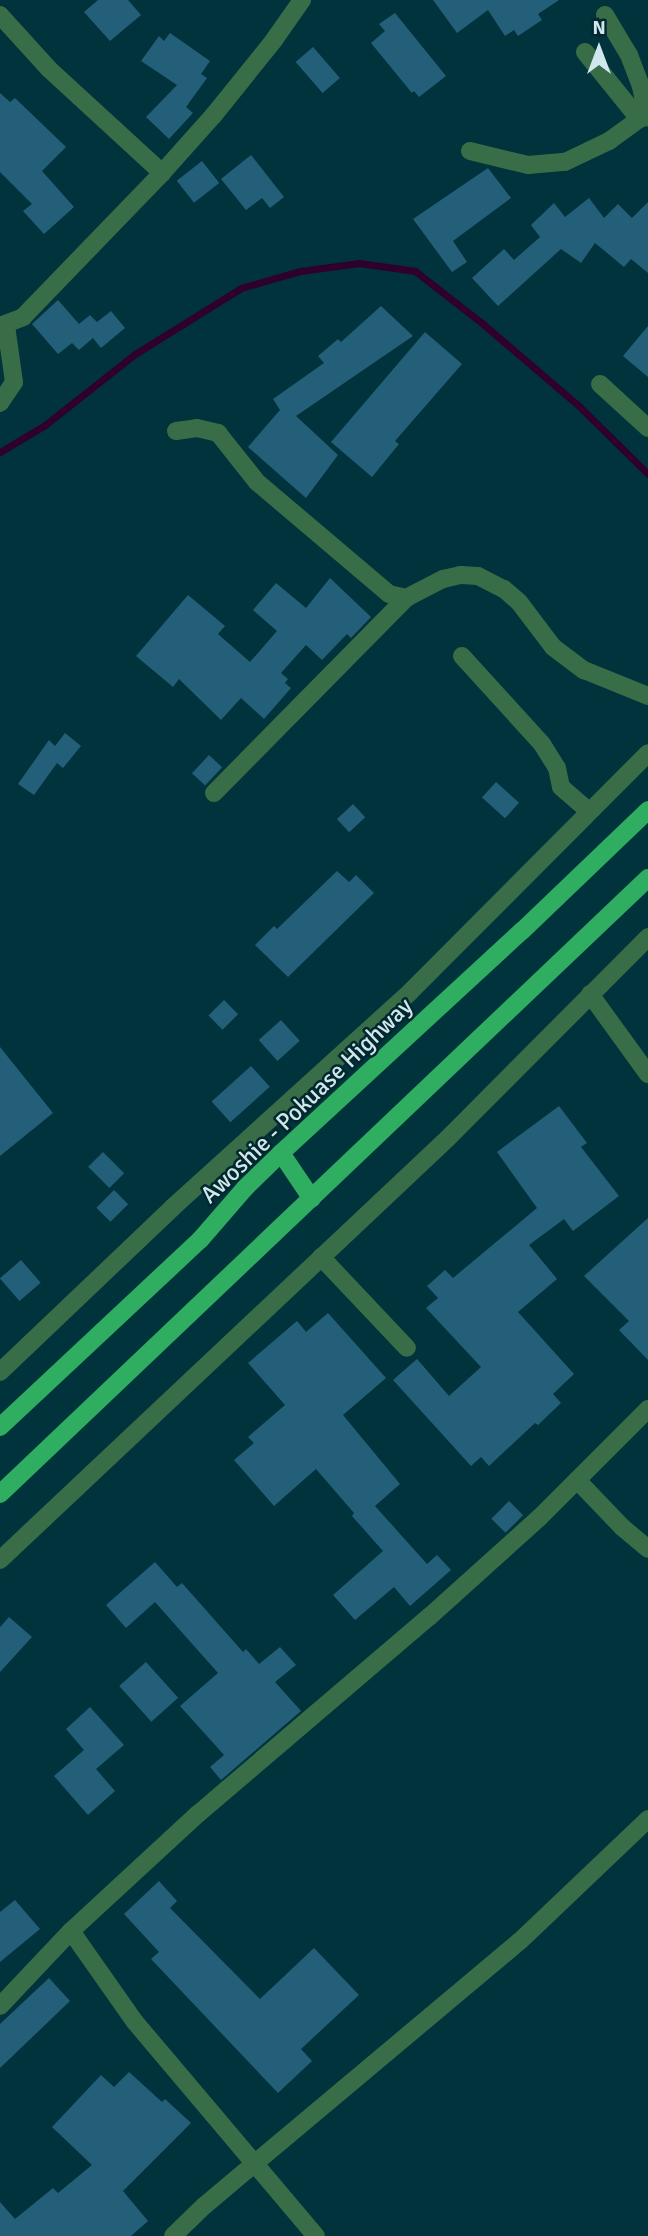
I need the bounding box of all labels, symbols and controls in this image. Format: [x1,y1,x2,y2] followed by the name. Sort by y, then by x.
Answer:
[564,14,634,84] north arrow
[592,16,606,40] text: N
[195,992,419,1210] street label: Awoshie - Pokuase Highway

